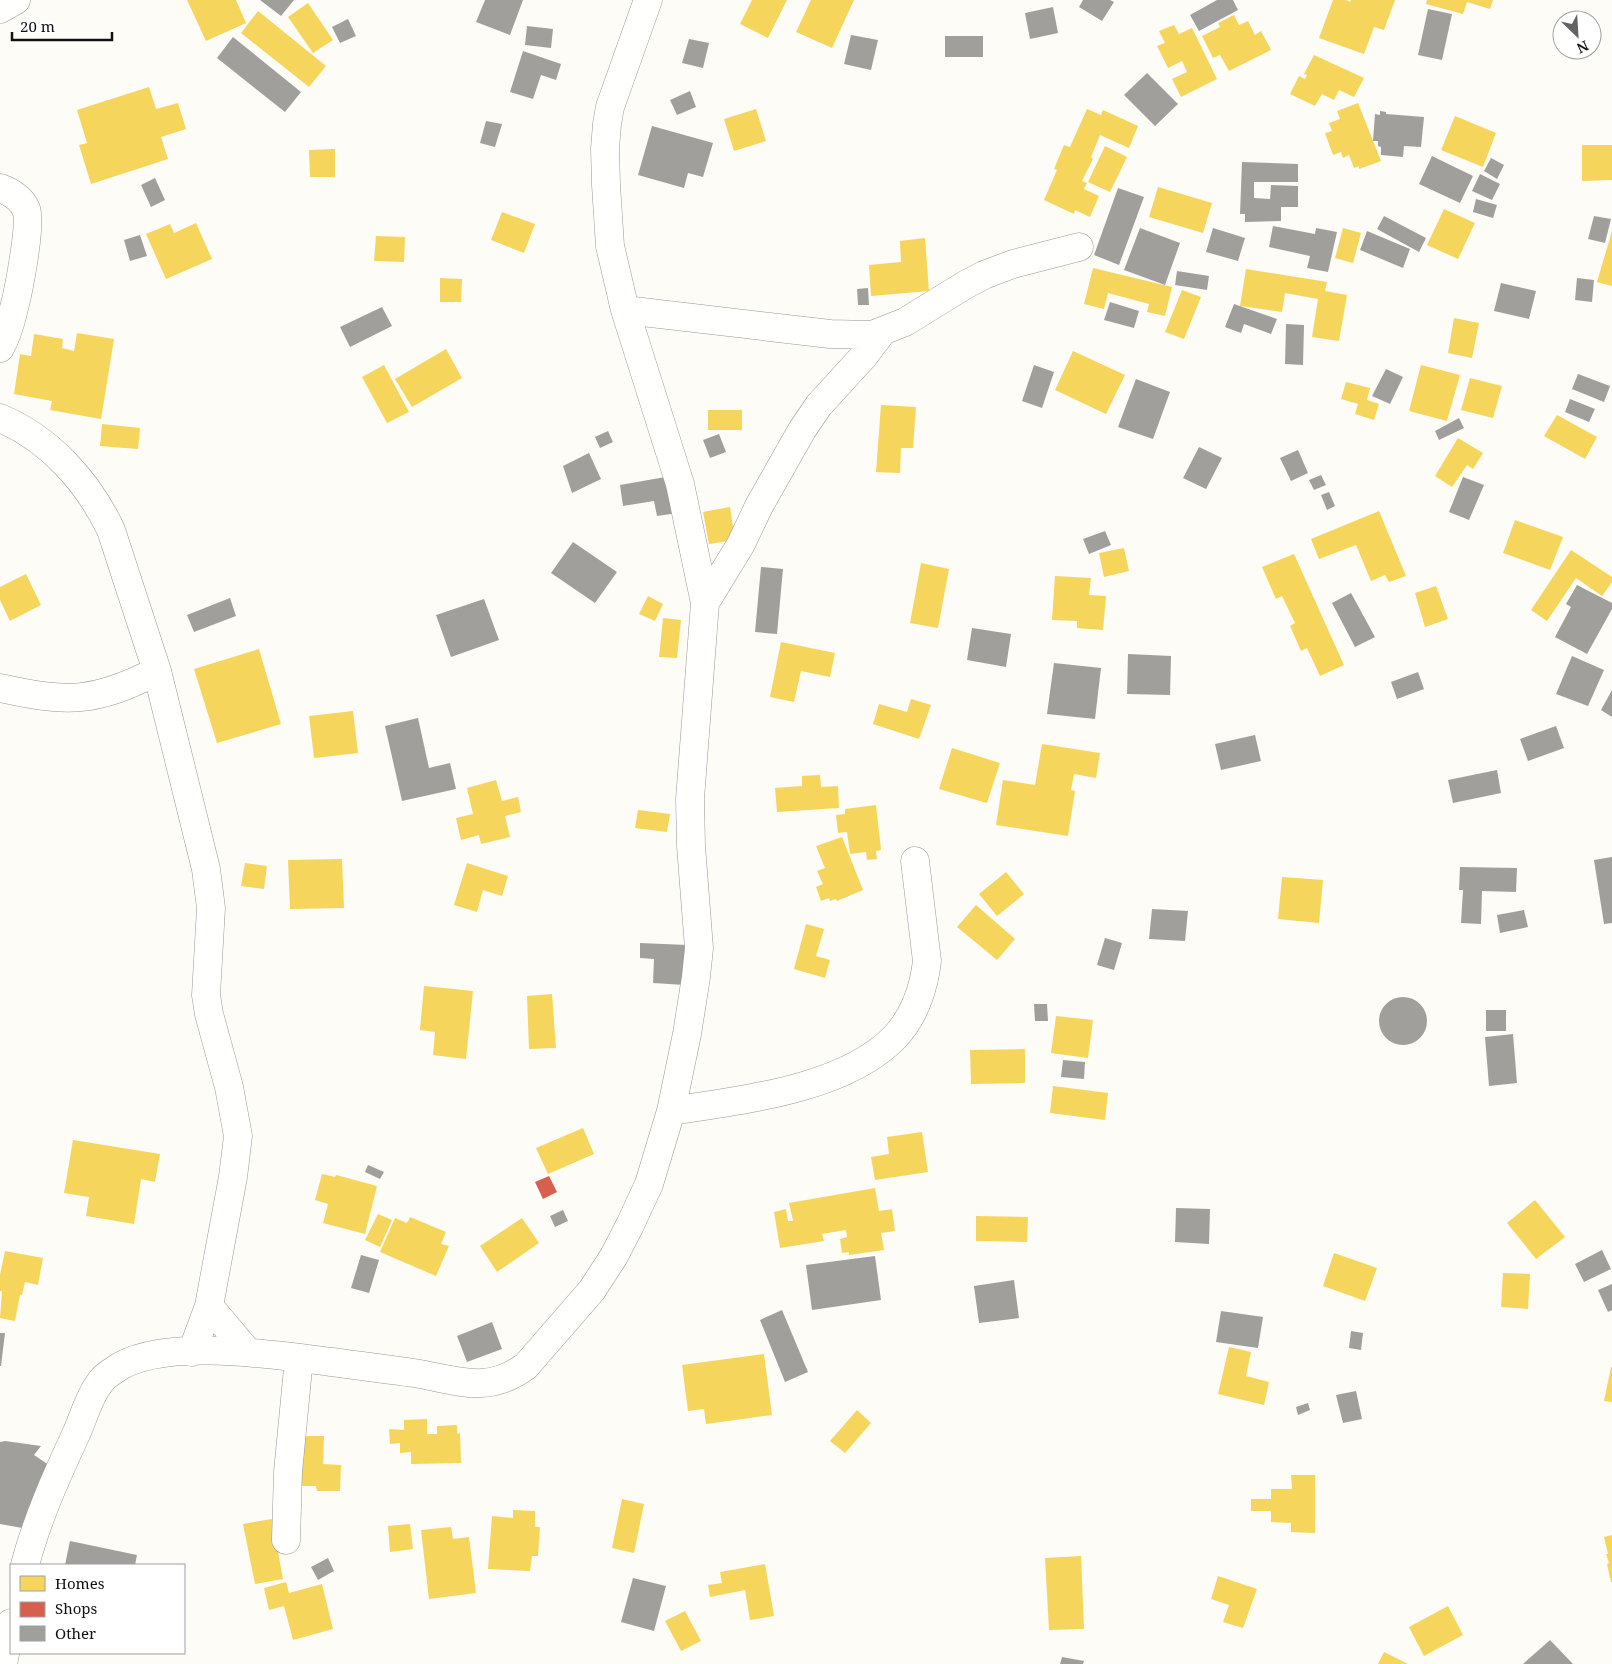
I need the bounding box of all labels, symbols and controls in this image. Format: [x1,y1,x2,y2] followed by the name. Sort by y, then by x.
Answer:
[12,10,112,42] scale bar
[1552,10,1602,60] north arrow
[20,16,55,36] text: 20 m
[1574,36,1592,58] text: N
[10,1564,185,1654] legend
[55,1573,105,1593] text: Homes
[55,1598,98,1618] text: Shops
[55,1623,96,1643] text: Other

